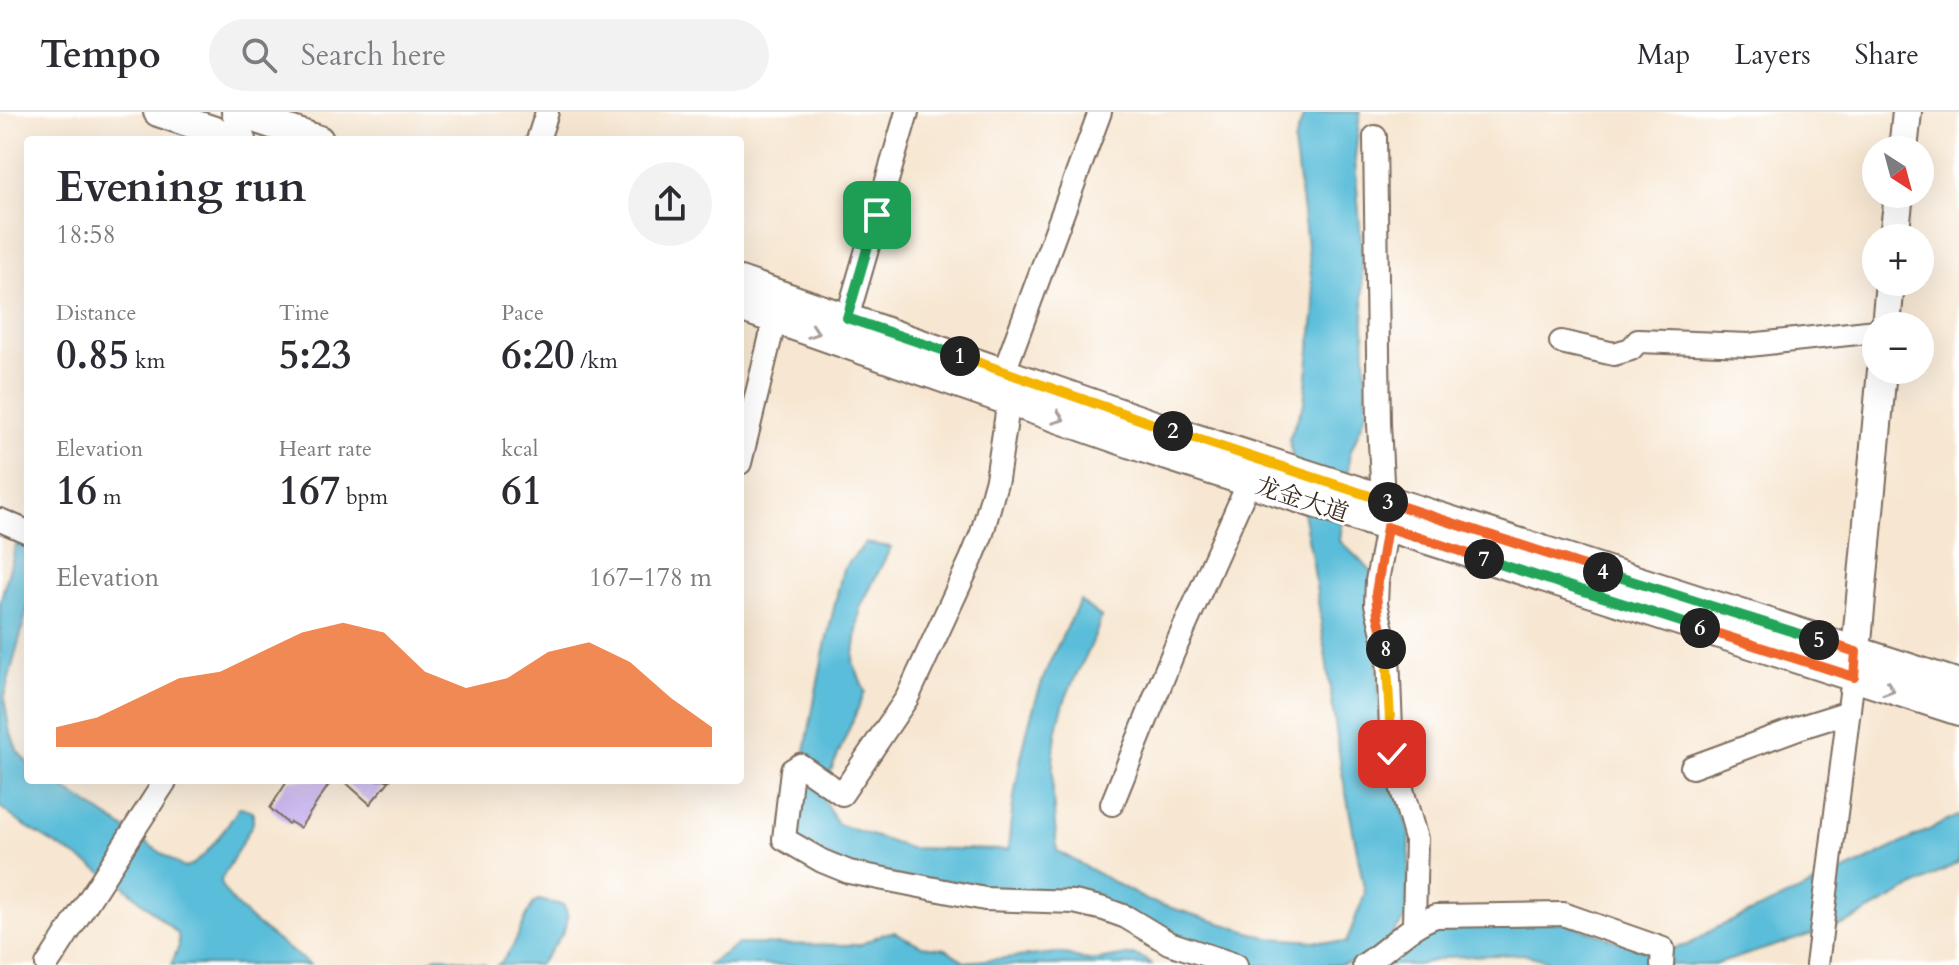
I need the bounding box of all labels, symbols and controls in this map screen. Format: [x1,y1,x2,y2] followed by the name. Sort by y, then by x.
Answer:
[209,19,769,91] search box
[40,29,161,81] text: Tempo
[237,33,281,77] icon: search
[301,35,446,76] text: Search here
[1637,36,1690,74] text: Map
[1734,36,1811,74] text: Layers
[1855,36,1919,74] text: Share
[1862,136,1934,208] north arrow
[1862,136,1934,384] map controls
[56,157,306,217] text: Evening run
[628,162,712,246] button: share
[843,181,911,249] pin
[855,193,899,237] icon: arrive
[56,217,116,252] text: 18:58
[1862,224,1934,296] button: +
[56,298,136,328] text: Distance
[279,298,330,328] text: Time
[501,298,544,328] text: Pace
[1862,312,1934,384] button: −
[806,323,820,339] one-way arrow
[56,328,129,383] text: 0.85
[279,328,352,383] text: 5:23
[501,328,574,383] text: 6:20
[940,336,980,376] pin: 1
[954,341,966,371] text: 1
[129,346,165,376] text: km
[574,346,618,376] text: /km
[1052,408,1066,424] one-way arrow
[1153,411,1193,451] pin: 2
[1167,416,1179,446] text: 2
[56,434,143,464] text: Elevation
[279,434,372,464] text: Heart rate
[501,434,538,464] text: kcal
[56,464,97,519] text: 16
[279,464,340,519] text: 167
[501,464,542,519] text: 61
[1251,469,1353,531] street label: 龙金大道
[97,482,122,512] text: m
[340,482,388,512] text: bpm
[1368,482,1408,522] pin: 3
[1382,487,1394,517] text: 3
[1464,539,1504,579] pin: 7
[1478,544,1490,574] text: 7
[1583,552,1623,592] pin: 4
[1597,557,1609,587] text: 4
[56,560,159,595] text: Elevation
[589,560,712,595] text: 167–178 m
[1680,608,1720,648] pin: 6
[1694,613,1706,643] text: 6
[1799,620,1839,660] pin: 5
[1813,625,1825,655] text: 5
[1366,629,1406,669] pin: 8
[1380,634,1392,664] text: 8
[1882,679,1896,695] one-way arrow
[1358,720,1426,788] pin
[1370,732,1414,776] icon: check

